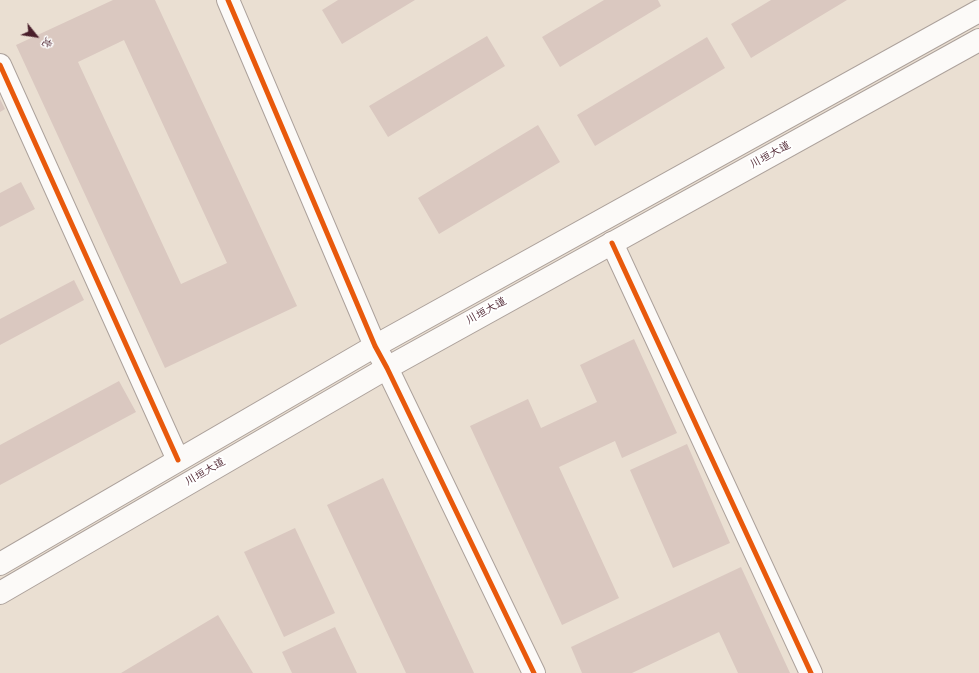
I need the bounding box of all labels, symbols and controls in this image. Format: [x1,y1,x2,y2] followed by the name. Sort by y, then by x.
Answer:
[16,16,56,56] north arrow
[38,34,54,50] text: 北
[749,140,793,172] street label: 川垣大道
[465,296,509,328] street label: 川垣大道
[184,456,228,490] street label: 川垣大道

